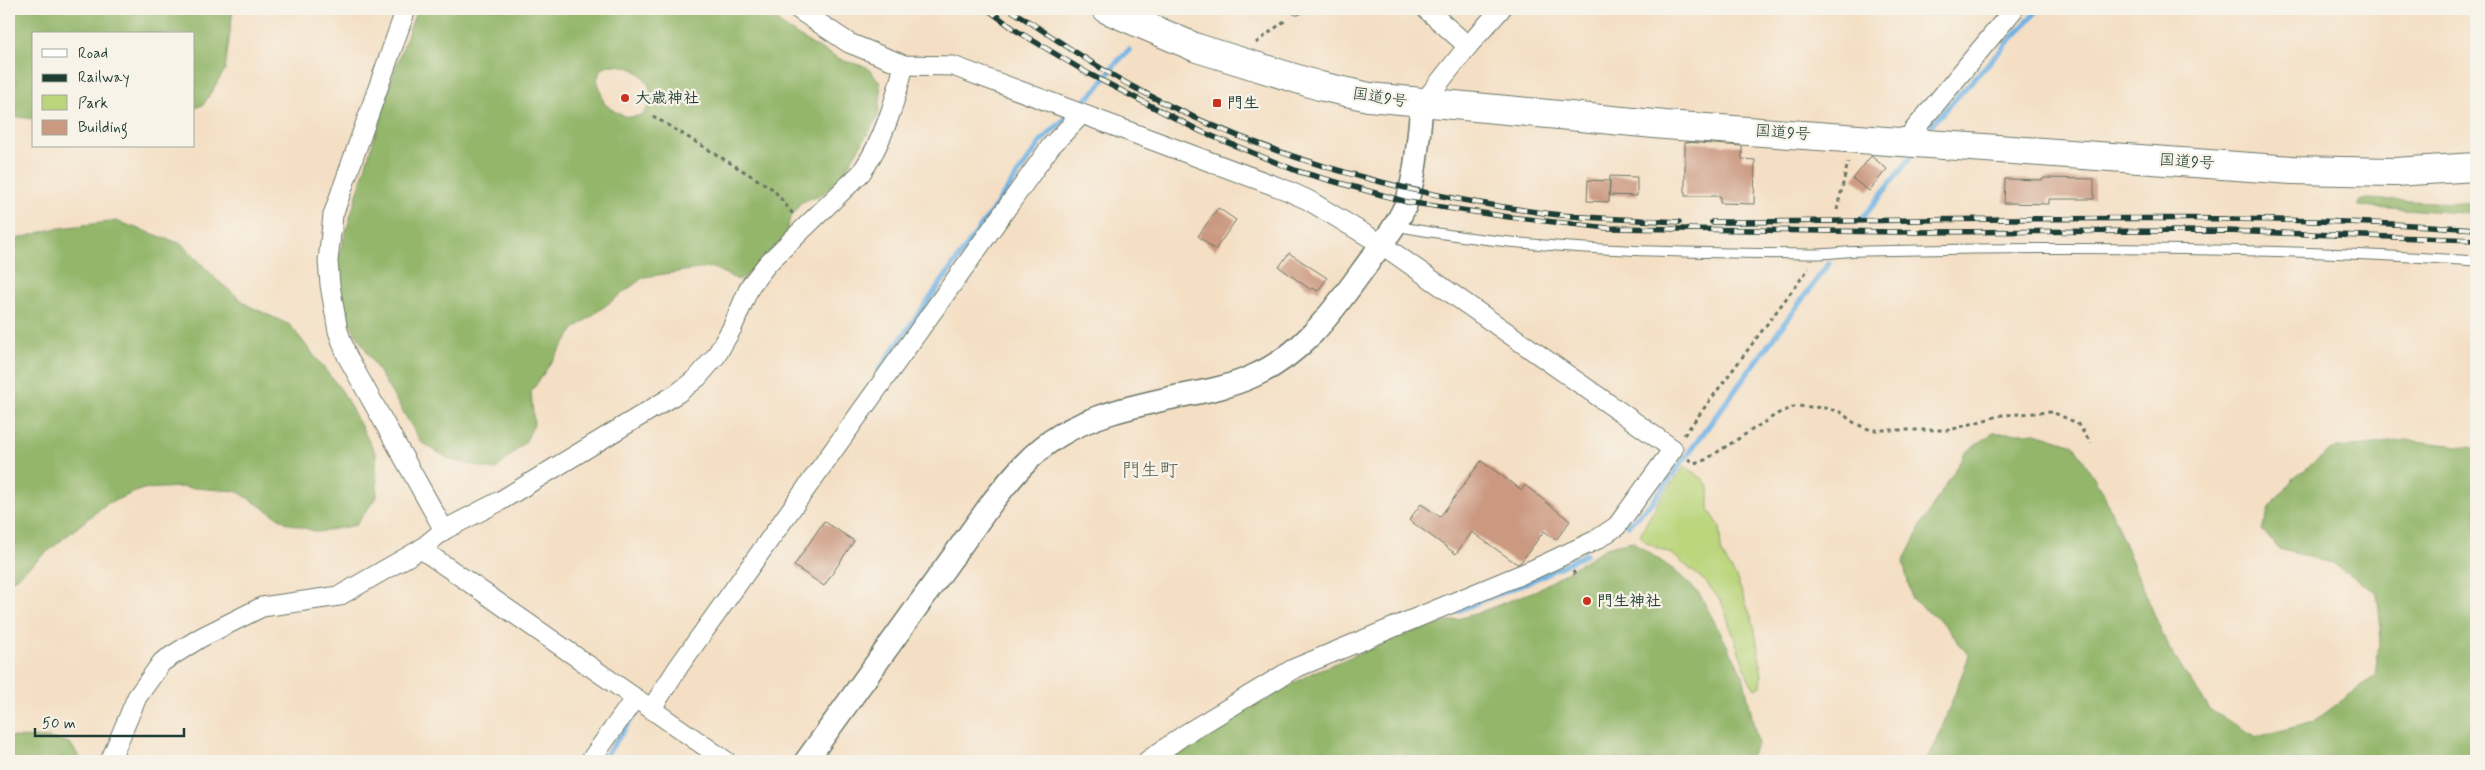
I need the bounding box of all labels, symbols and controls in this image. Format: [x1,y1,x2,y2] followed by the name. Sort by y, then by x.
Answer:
[32,32,195,148] legend
[78,44,108,64] text: Road
[78,68,130,88] text: Railway
[1351,83,1409,113] street label: 国道9号
[635,88,699,109] place label: 大歳神社
[619,92,631,104] marker: 大歳神社
[1227,93,1259,114] place label: 門生
[78,94,108,114] text: Park
[1211,97,1223,109] marker: 門生
[78,118,128,139] text: Building
[1754,121,1812,145] street label: 国道9号
[2158,150,2216,174] street label: 国道9号
[1121,458,1179,483] district label: 門生町
[1597,591,1661,612] place label: 門生神社
[1581,595,1593,607] marker: 門生神社
[35,705,184,737] scale bar
[42,714,76,734] text: 50 m

